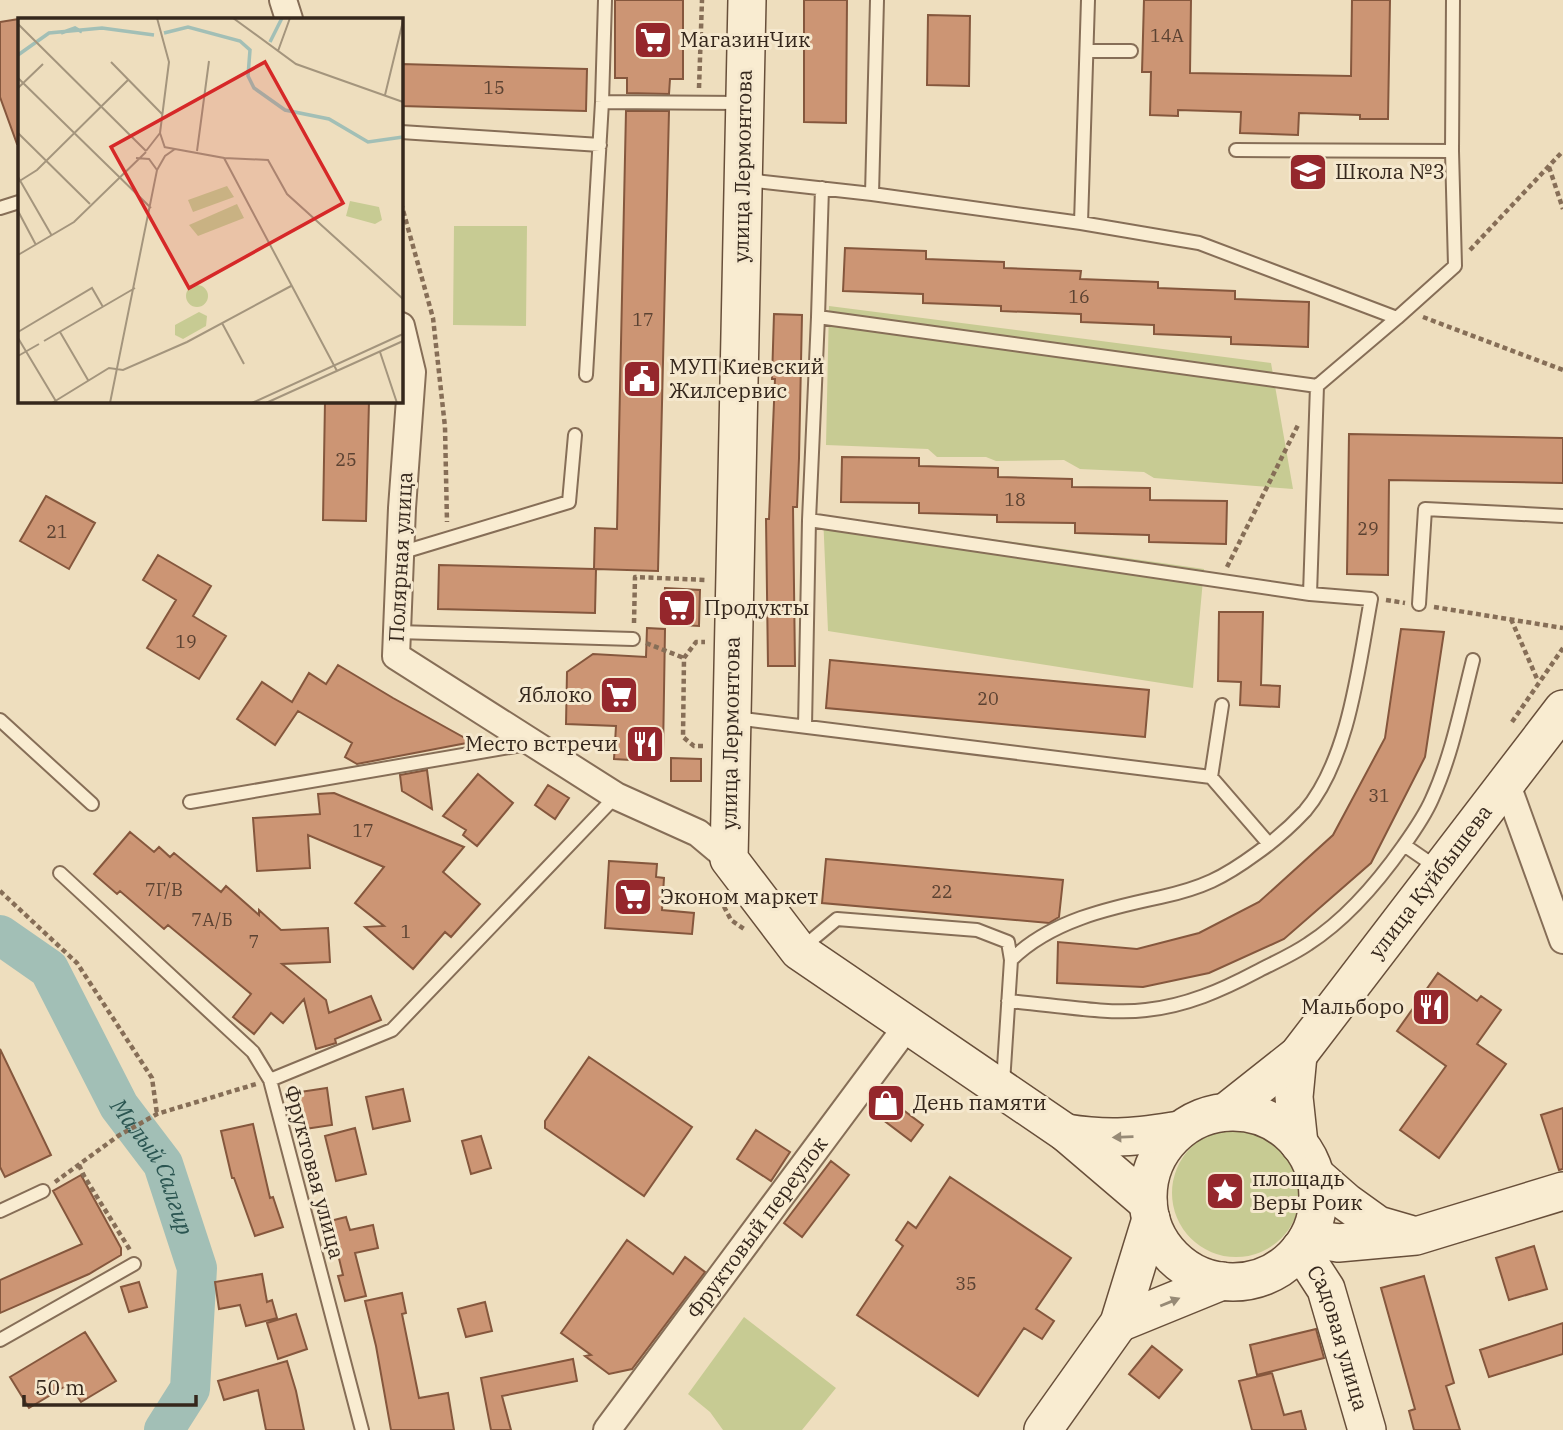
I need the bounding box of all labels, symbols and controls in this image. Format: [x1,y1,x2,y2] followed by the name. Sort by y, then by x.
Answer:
[18,18,402,402] inset map
[632,19,674,61] supermarket icon: МагазинЧик
[1150,24,1185,47] house number: 14А
[680,25,810,53] place label: МагазинЧик
[726,69,758,263] street label: улица Лермонтова
[483,76,505,99] house number: 15
[1287,151,1329,193] school or university icon: Школа №3
[1335,157,1445,185] place label: Школа №3
[1068,285,1090,308] house number: 16
[632,308,654,331] house number: 17
[669,352,824,404] place label: МУП Киевский Жилсервис
[621,358,663,400] public building icon: МУП Киевский Жилсервис
[335,448,357,471] house number: 25
[382,471,418,643] street label: Полярная улица
[1004,488,1026,511] house number: 18
[1357,517,1379,540] house number: 29
[46,520,68,543] house number: 21
[656,587,698,629] supermarket icon: Продукты
[704,593,809,621] place label: Продукты
[175,630,197,653] house number: 19
[714,636,746,830] street label: улица Лермонтова
[598,674,640,716] supermarket icon: Яблоко
[518,680,592,708] place label: Яблоко
[977,687,999,710] house number: 20
[624,723,666,765] restaurant icon: Место встречи
[465,729,618,757] place label: Место встречи
[1368,784,1390,807] house number: 31
[1362,798,1498,964] street label: улица Куйбышева
[352,819,374,842] house number: 17
[612,876,654,918] supermarket icon: Эконом маркет
[145,878,183,901] house number: 7Г/В
[931,880,953,903] house number: 22
[660,882,818,910] place label: Эконом маркет
[191,908,233,931] house number: 7А/Б
[401,920,411,943] house number: 1
[249,930,259,953] house number: 7
[1410,986,1452,1028] restaurant icon: Мальборо
[1301,992,1404,1020] place label: Мальборо
[278,1082,352,1262] street label: Фруктовая улица
[865,1082,907,1124] shop icon: День памяти
[913,1088,1047,1116] place label: День памяти
[104,1091,201,1239] water label: Малый Салгир
[680,1130,833,1324] street label: Фруктовый переулок
[1112,1132,1134,1143] one-way arrow
[1252,1164,1363,1216] place label: площадь Веры Роик
[1204,1170,1246,1212] place icon: площадь Веры Роик
[1301,1259,1376,1414] street label: Садовая улица
[955,1272,977,1295] house number: 35
[1160,1296,1181,1307] one-way arrow
[24,1364,196,1408] scale bar
[35,1373,85,1401] text: 50 m

